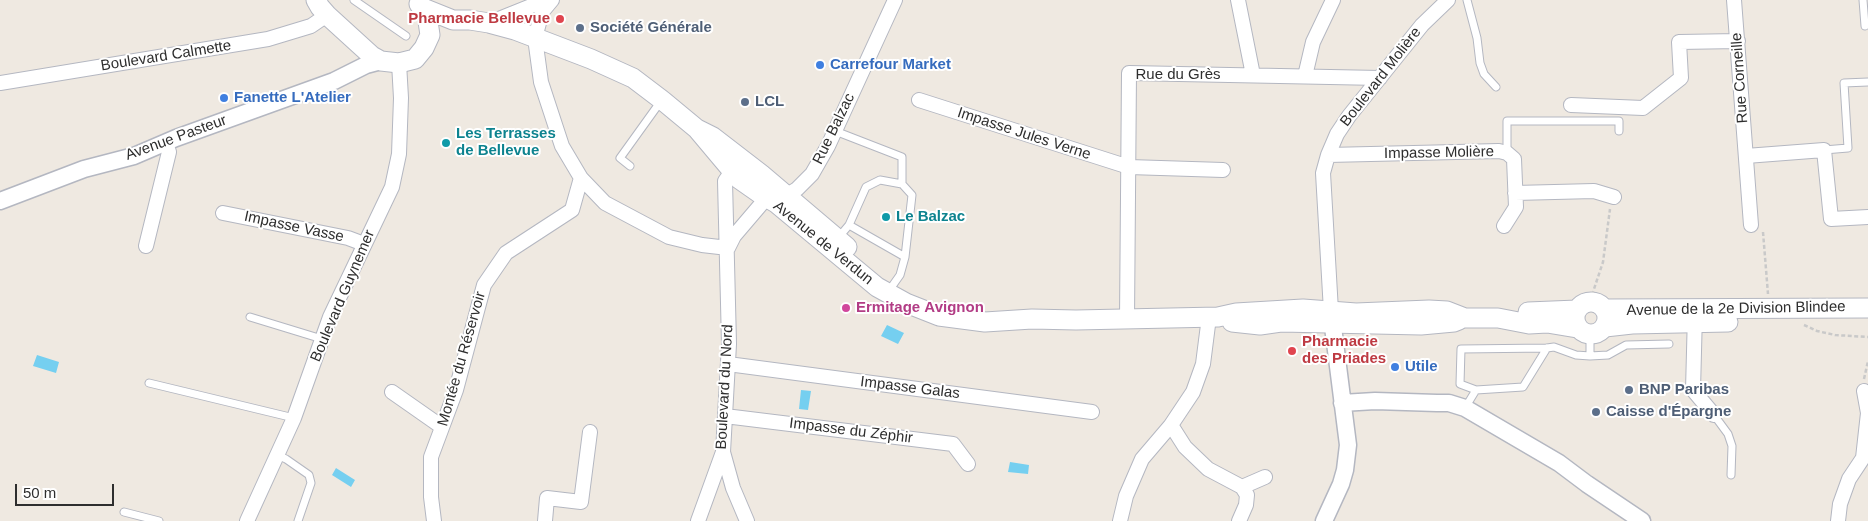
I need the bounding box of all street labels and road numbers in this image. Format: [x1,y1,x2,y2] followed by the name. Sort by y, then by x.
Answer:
[1337,24,1425,130] street label: Boulevard Molière
[1728,32,1752,124] street label: Rue Corneille
[100,37,232,75] street label: Boulevard Calmette
[1135,66,1221,84] street label: Rue du Grès
[809,91,859,167] street label: Rue Balzac
[955,104,1093,164] street label: Impasse Jules Verne
[123,111,229,165] street label: Avenue Pasteur
[1384,143,1494,163] street label: Impasse Molière
[769,197,877,289] street label: Avenue de Verdun
[243,208,345,246] street label: Impasse Vasse
[307,227,379,365] street label: Boulevard Guynemer
[434,290,490,428] street label: Montée du Réservoir
[1626,298,1846,320] street label: Avenue de la 2e Division Blindee
[713,324,737,450] street label: Boulevard du Nord
[859,373,961,403] street label: Impasse Galas
[788,414,914,448] street label: Impasse du Zéphir

